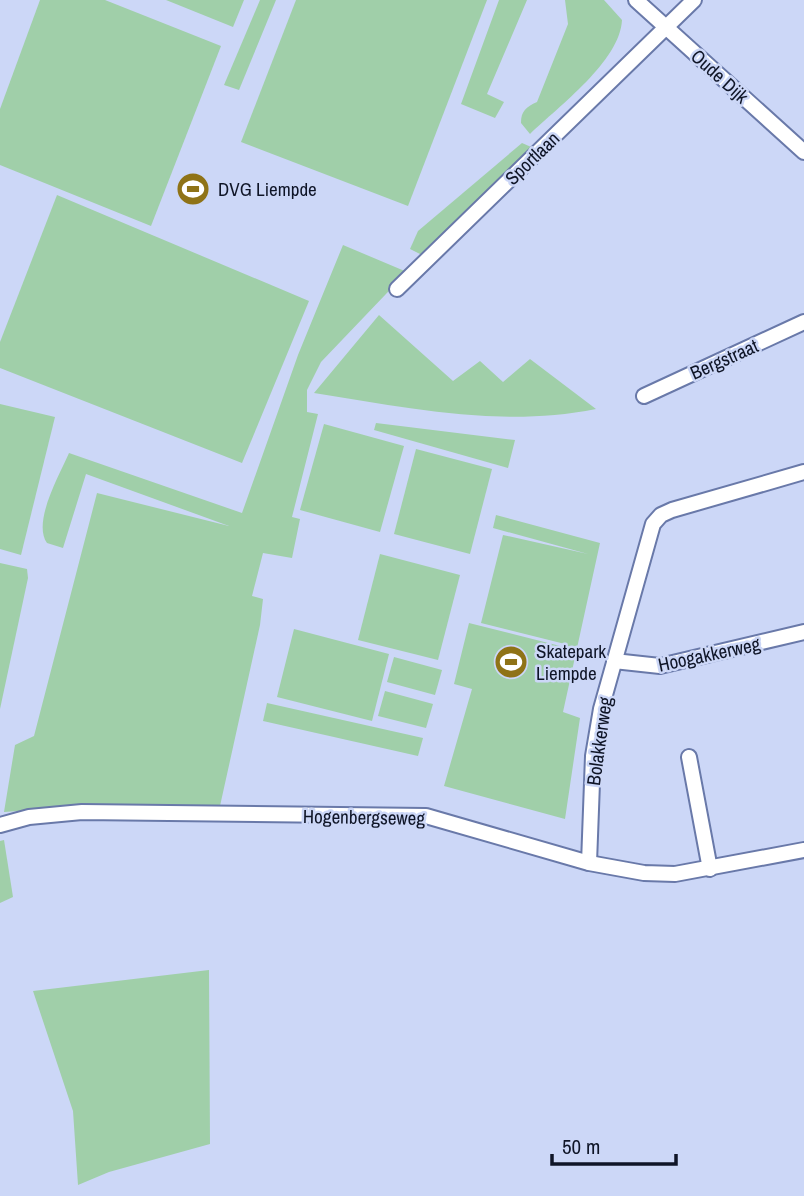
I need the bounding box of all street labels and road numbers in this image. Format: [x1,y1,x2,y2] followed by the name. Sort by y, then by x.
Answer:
[686,43,755,109] street label: Oude Dijk
[499,125,565,191] street label: Sportlaan
[686,332,763,385] street label: Bergstraat
[655,630,763,678] street label: Hoogakkerweg
[580,695,618,787] street label: Bolakkerweg
[303,803,426,831] street label: Hogenbergseweg

